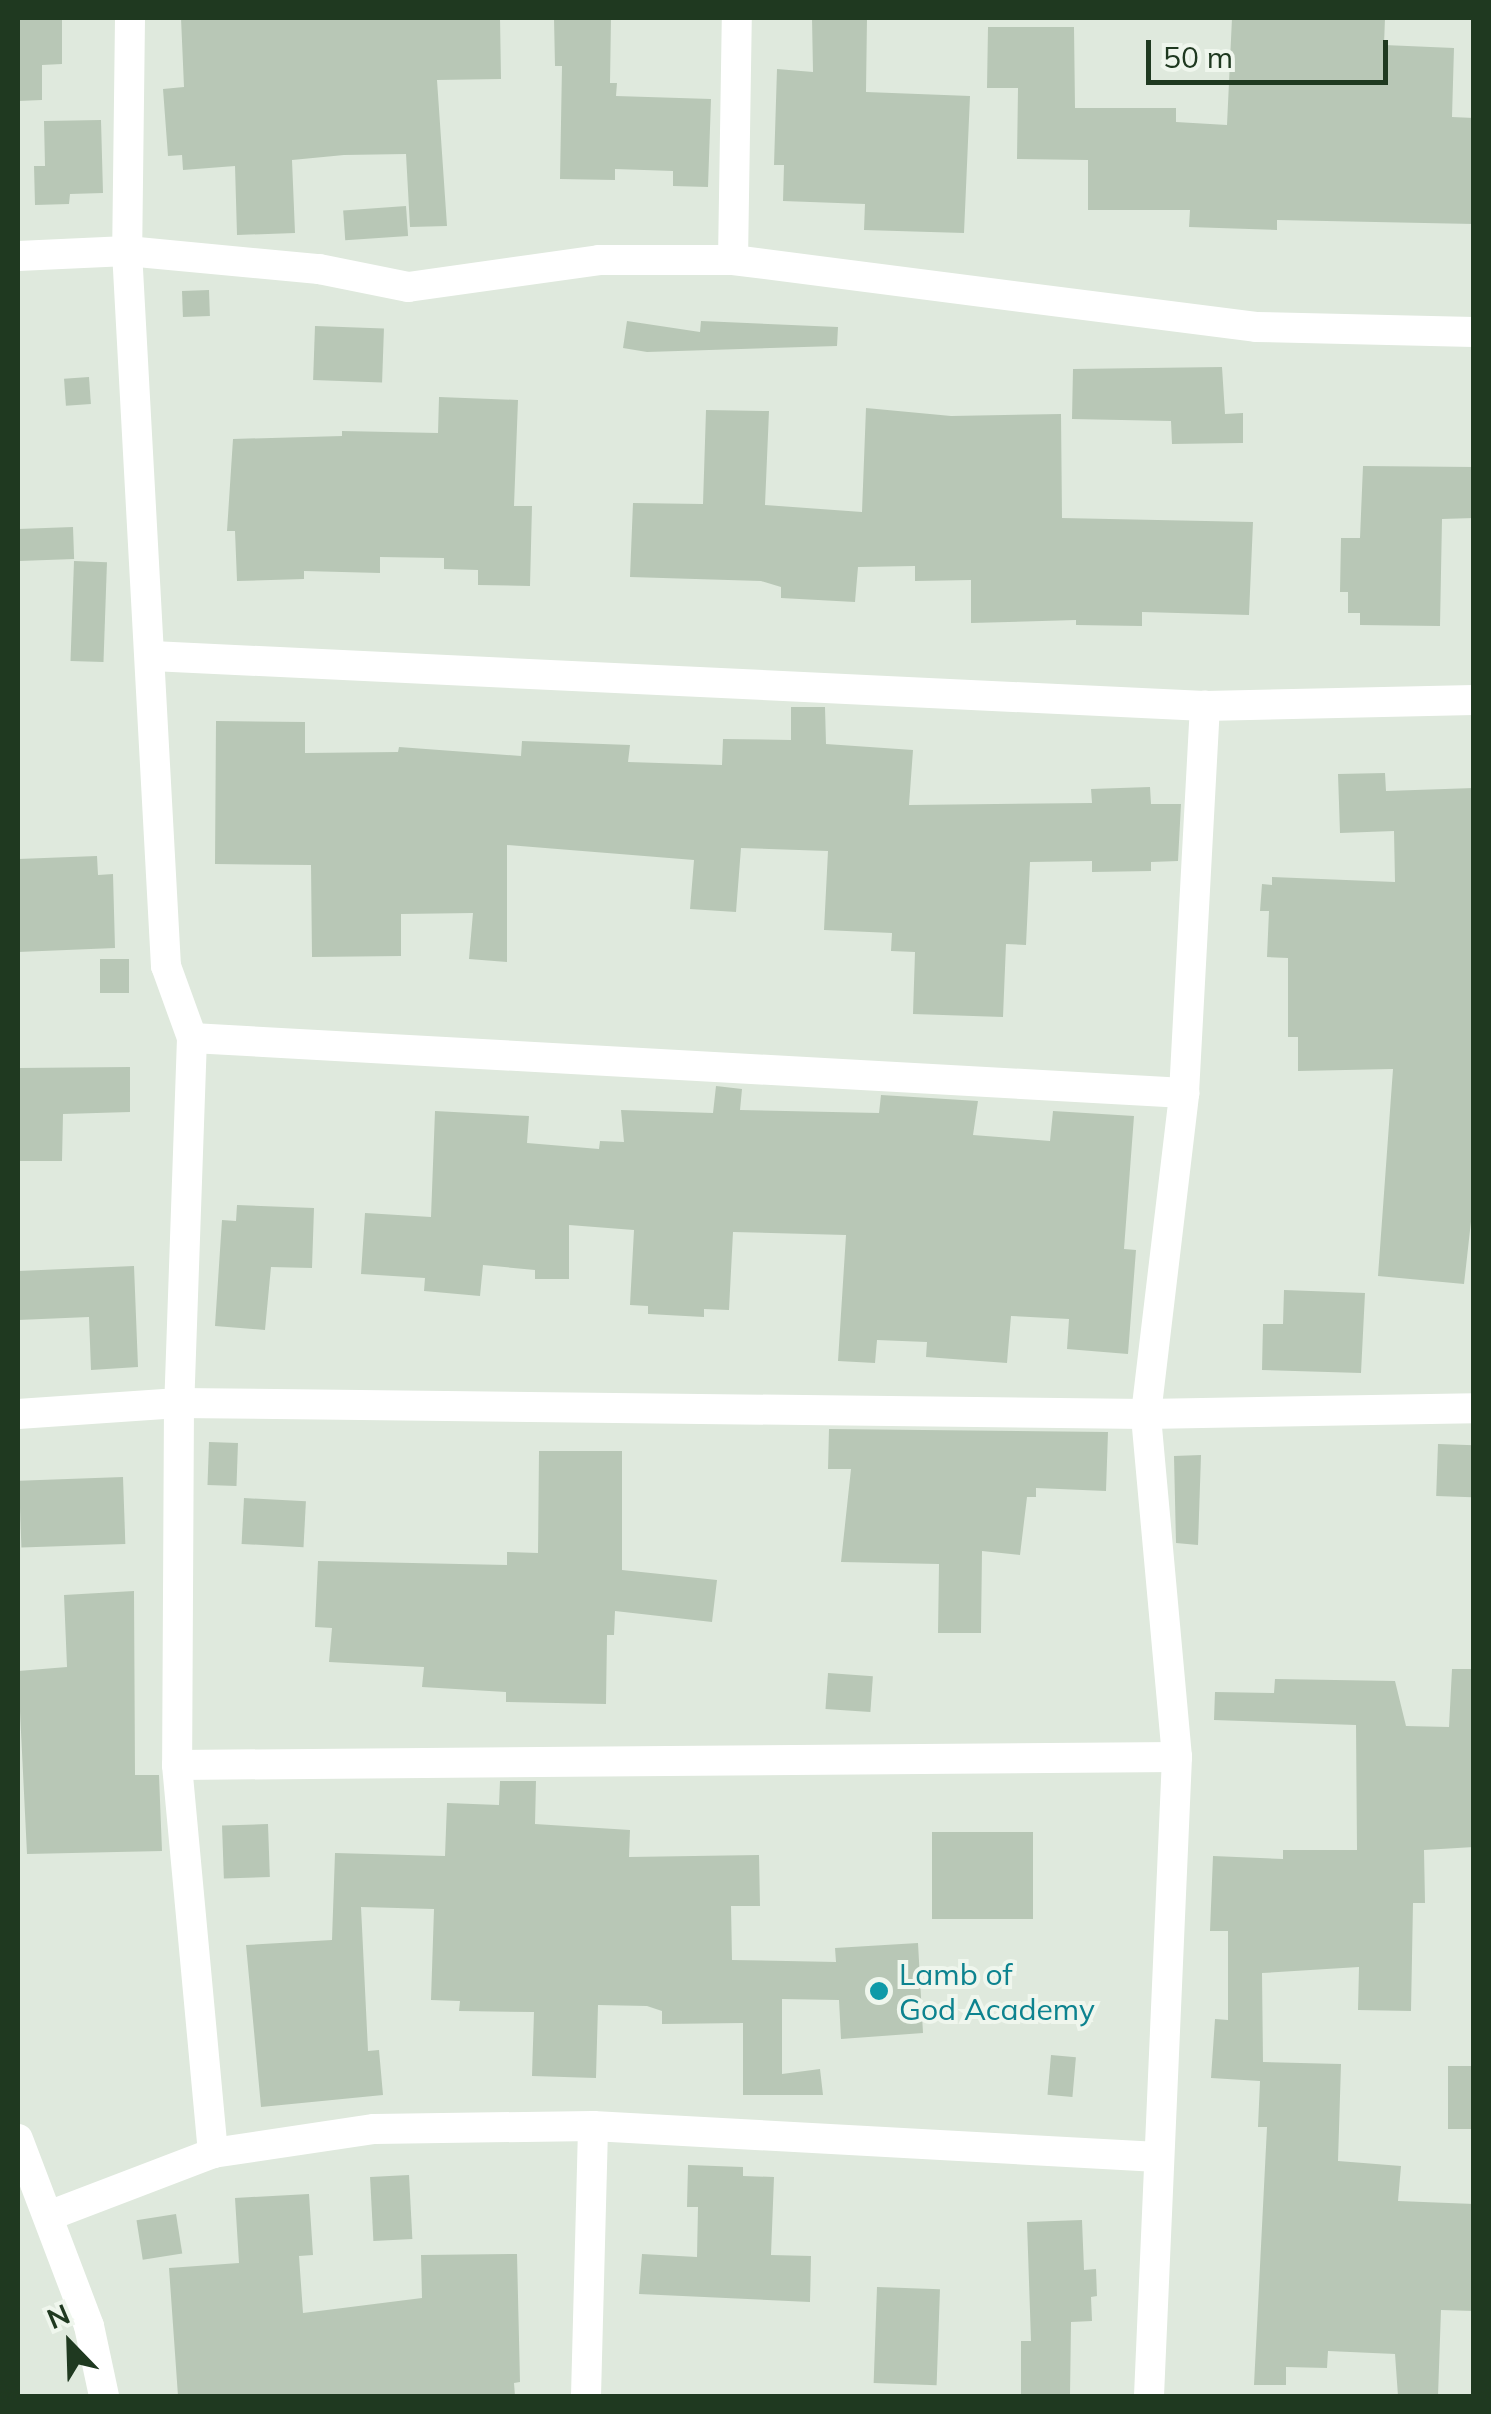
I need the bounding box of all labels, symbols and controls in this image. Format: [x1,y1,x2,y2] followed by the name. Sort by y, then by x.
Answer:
[1151,20,1394,82] scale bar
[1163,38,1233,76] text: 50 m
[899,1956,1095,2026] place label: Lamb of God Academy
[868,1980,890,2002] marker: Lamb of God Academy
[20,2294,120,2394] north arrow
[42,2296,75,2336] text: N

